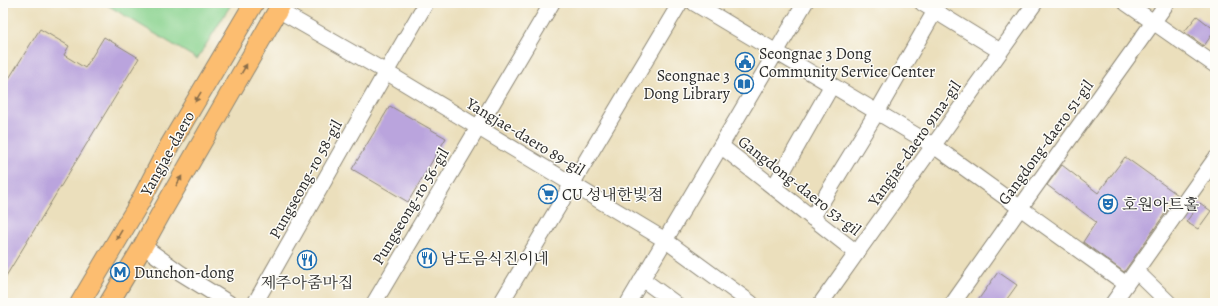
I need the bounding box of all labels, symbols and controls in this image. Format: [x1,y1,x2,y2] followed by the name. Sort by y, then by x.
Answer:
[759,43,935,83] place label: Seongnae 3 Dong Community Service Center
[734,51,756,73] public building icon: Seongnae 3 Dong Community Service Center
[241,63,248,75] one-way arrow
[643,65,731,105] place label: Seongnae 3 Dong Library
[733,73,755,95] library icon: Seongnae 3 Dong Library
[863,76,966,211] street label: Yangjae-daero 91na-gil
[993,76,1099,209] street label: Gangdong-daero 51-gil
[195,91,202,103] one-way arrow
[461,92,589,181] street label: Yangjae-daero 89-gil
[135,107,200,201] street label: Yangjae-daero
[264,116,348,243] street label: Pungseong-ro 58-gil
[733,131,866,241] street label: Gangdong-daero 53-gil
[367,144,454,269] street label: Pungseong-ro 56-gil
[176,175,183,187] one-way arrow
[537,183,559,205] supermarket icon: CU 성내한빛점
[562,184,663,206] place label: CU 성내한빛점
[1097,193,1119,215] theatre icon: 호원아트홀
[1122,194,1199,216] place label: 호원아트홀
[115,230,123,240] one-way arrow
[416,247,438,269] restaurant icon: 남도음식진이네
[441,248,549,270] place label: 남도음식진이네
[296,249,318,271] restaurant icon: 제주아줌마집
[109,261,131,283] metro station icon: Dunchon-dong
[134,262,234,284] place label: Dunchon-dong
[261,272,353,294] place label: 제주아줌마집

